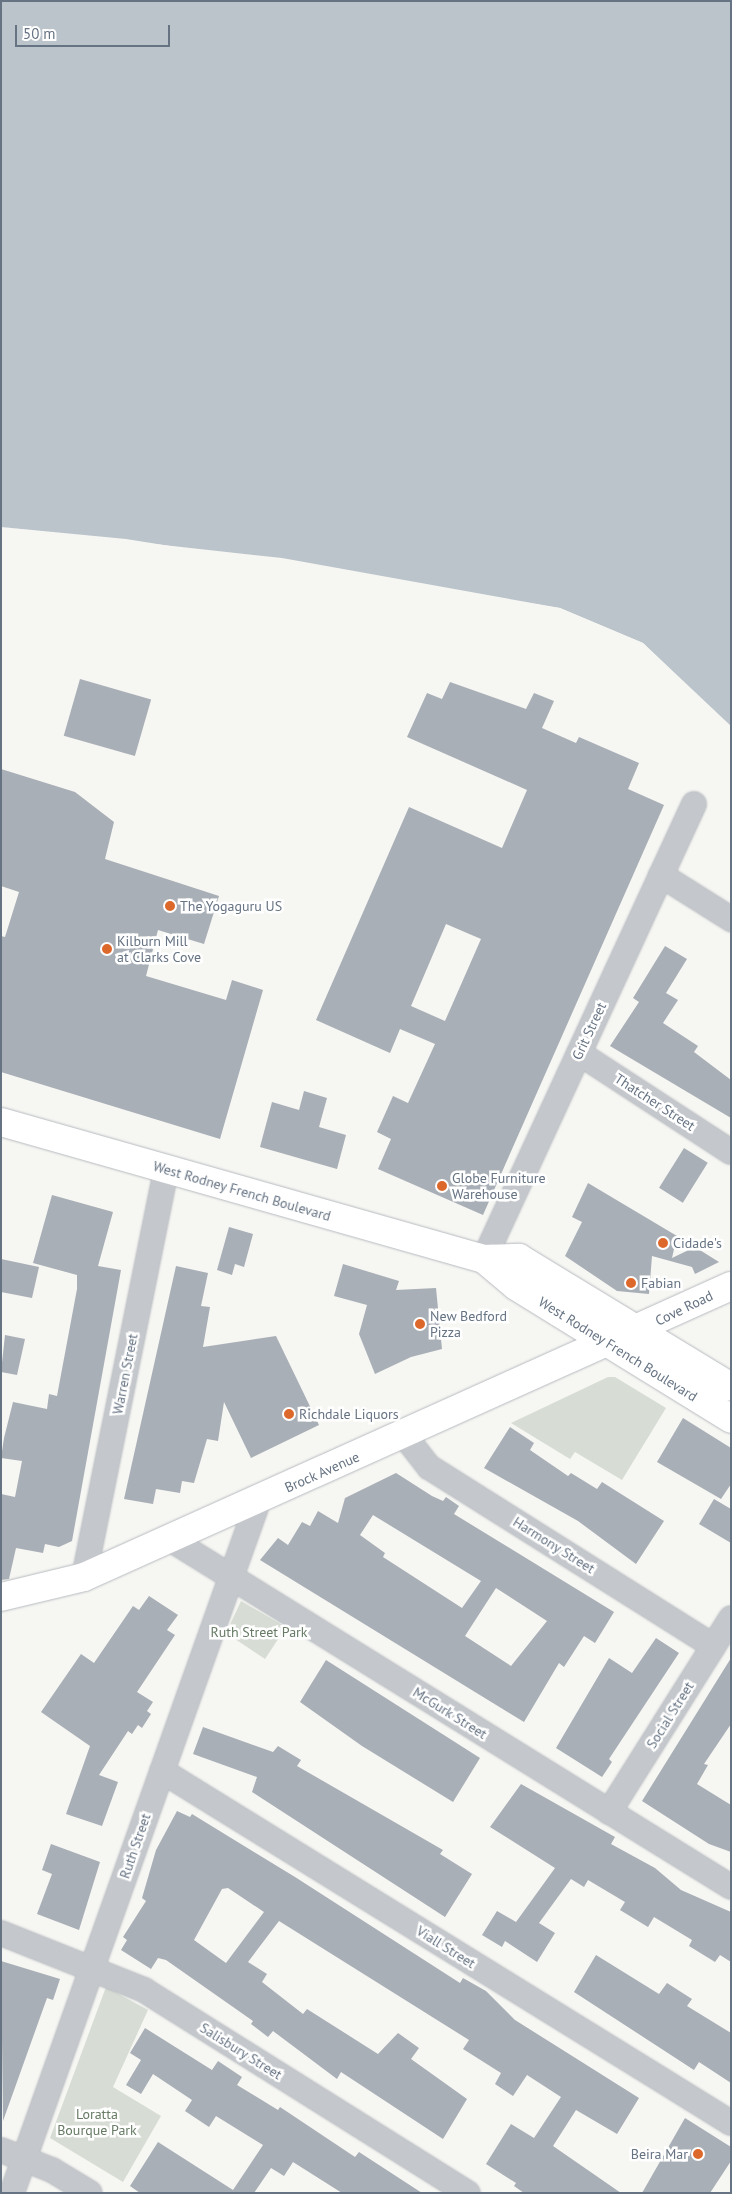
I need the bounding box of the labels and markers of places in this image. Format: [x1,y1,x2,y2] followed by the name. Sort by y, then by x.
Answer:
[180,898,283,914] place label: The Yogaguru US
[164,900,176,912] marker: The Yogaguru US
[117,933,201,966] place label: Kilburn Mill at Clarks Cove
[101,943,113,955] marker: Kilburn Mill at Clarks Cove
[452,1170,546,1202] place label: Globe Furniture Warehouse
[436,1180,448,1192] marker: Globe Furniture Warehouse
[673,1235,722,1251] place label: Cidade's
[657,1237,669,1249] marker: Cidade's
[641,1275,681,1291] place label: Fabian
[625,1277,637,1289] marker: Fabian
[430,1308,507,1340] place label: New Bedford Pizza
[414,1318,426,1330] marker: New Bedford Pizza
[299,1406,399,1422] place label: Richdale Liquors
[283,1408,295,1420] marker: Richdale Liquors
[631,2146,688,2162] place label: Beira Mar
[692,2148,704,2160] marker: Beira Mar

